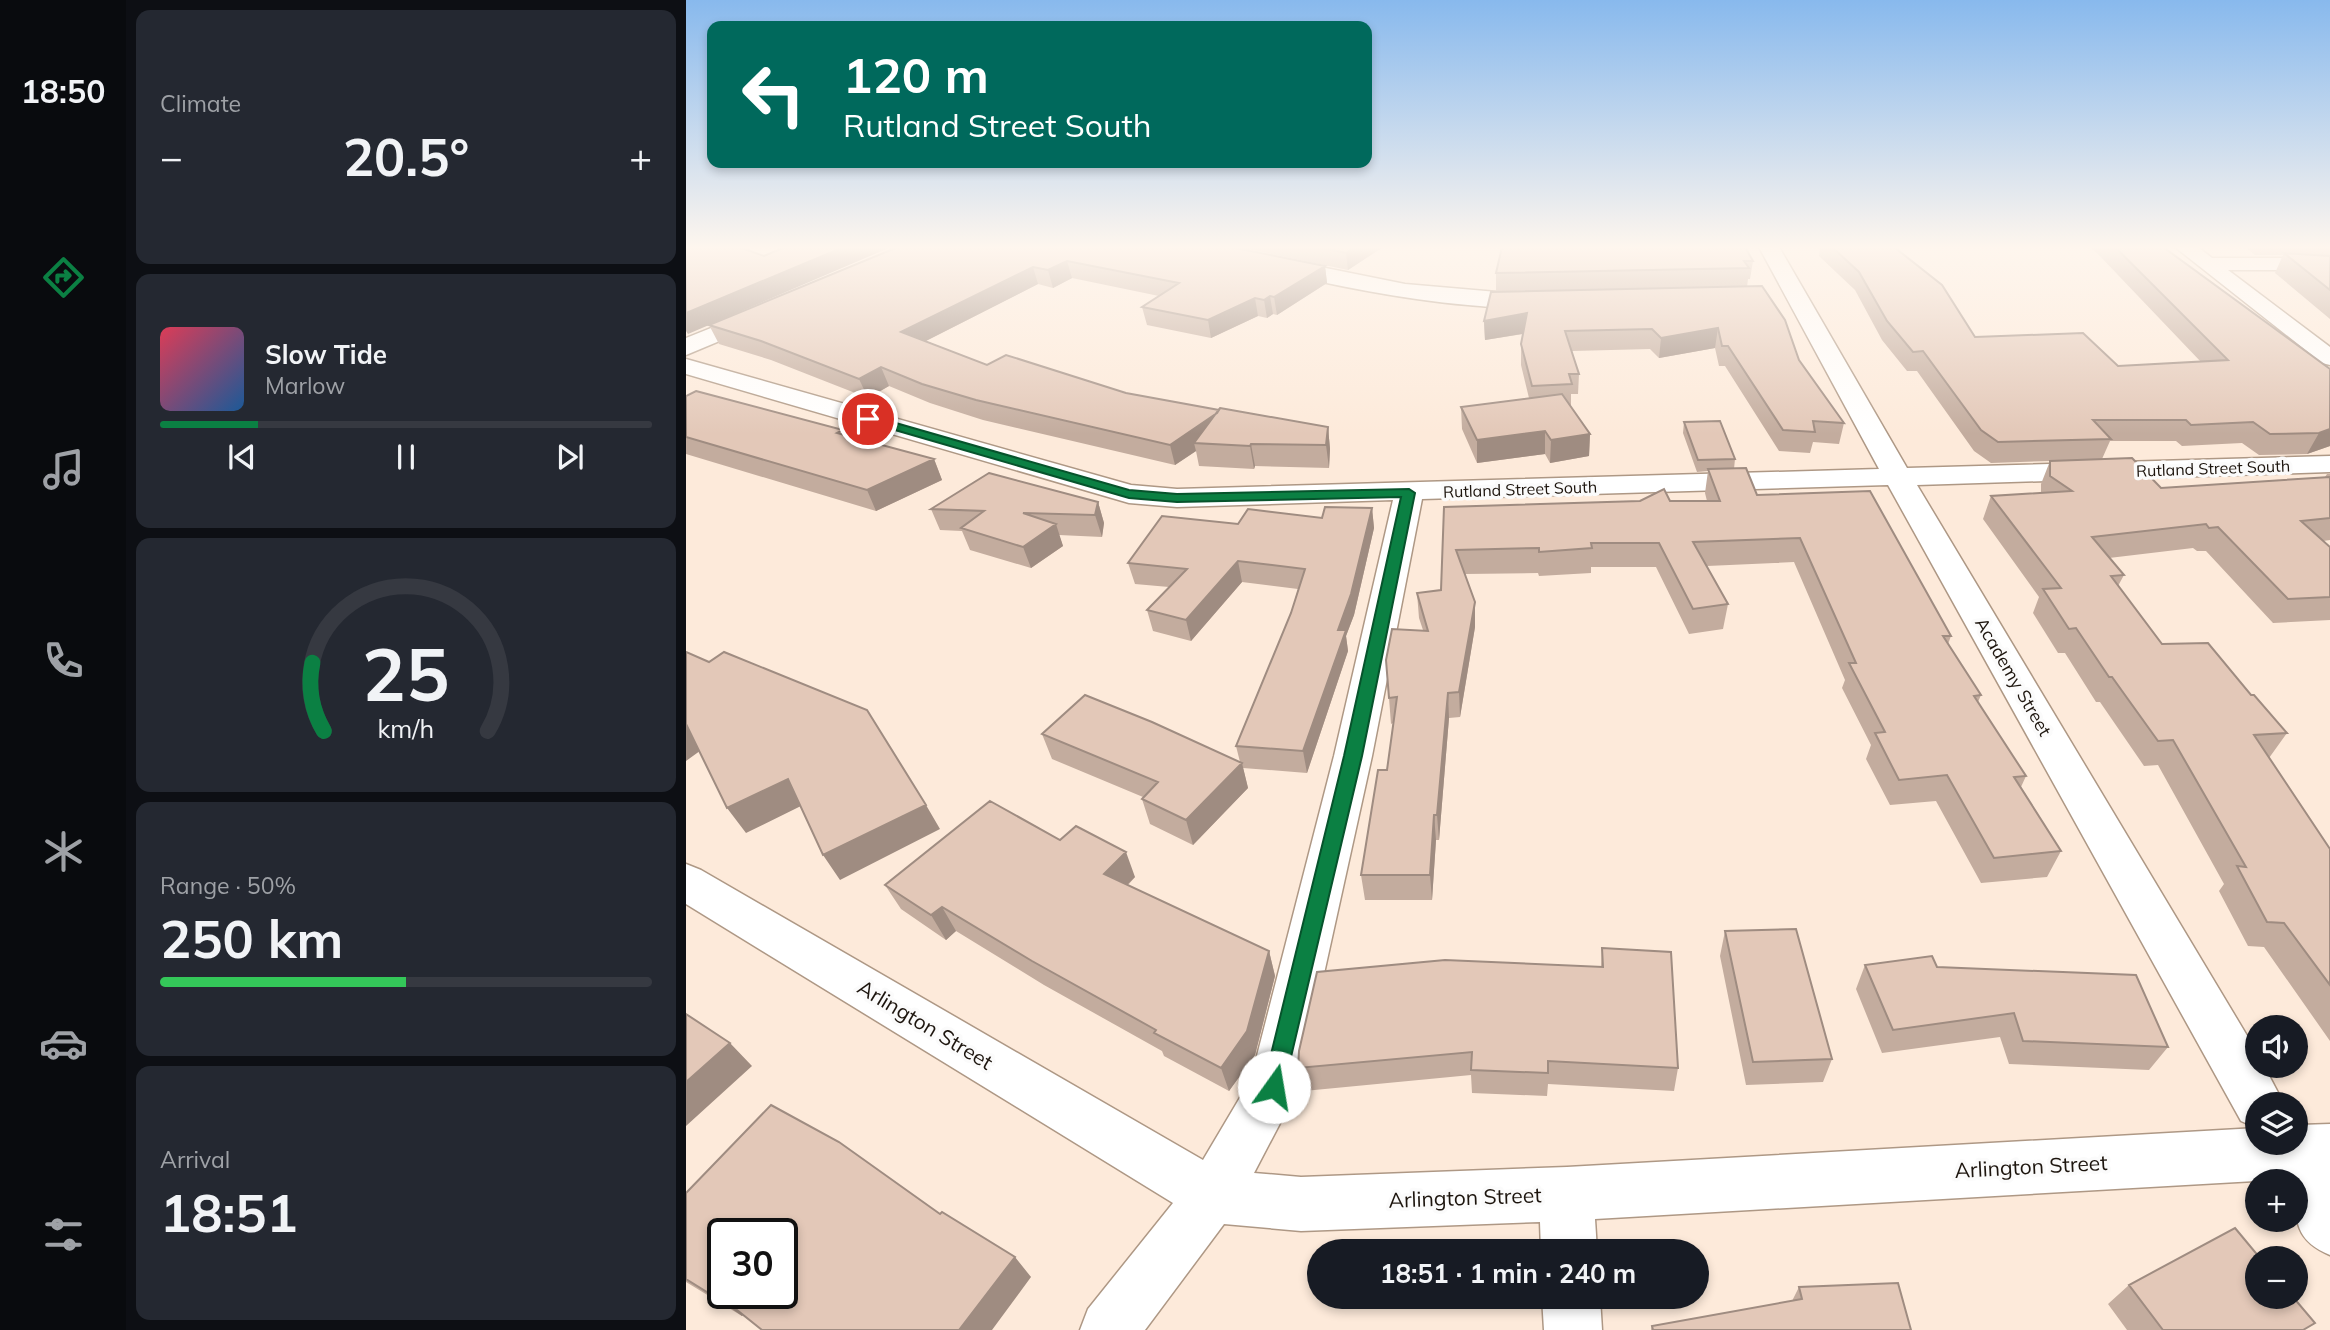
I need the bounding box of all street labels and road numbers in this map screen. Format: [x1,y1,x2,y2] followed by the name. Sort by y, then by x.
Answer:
[2136,455,2290,481] street label: Rutland Street South
[1443,476,1597,502] street label: Rutland Street South
[1970,613,2057,740] street label: Academy Street
[853,974,998,1075] street label: Arlington Street
[1954,1149,2108,1183] street label: Arlington Street
[1388,1181,1542,1213] street label: Arlington Street

